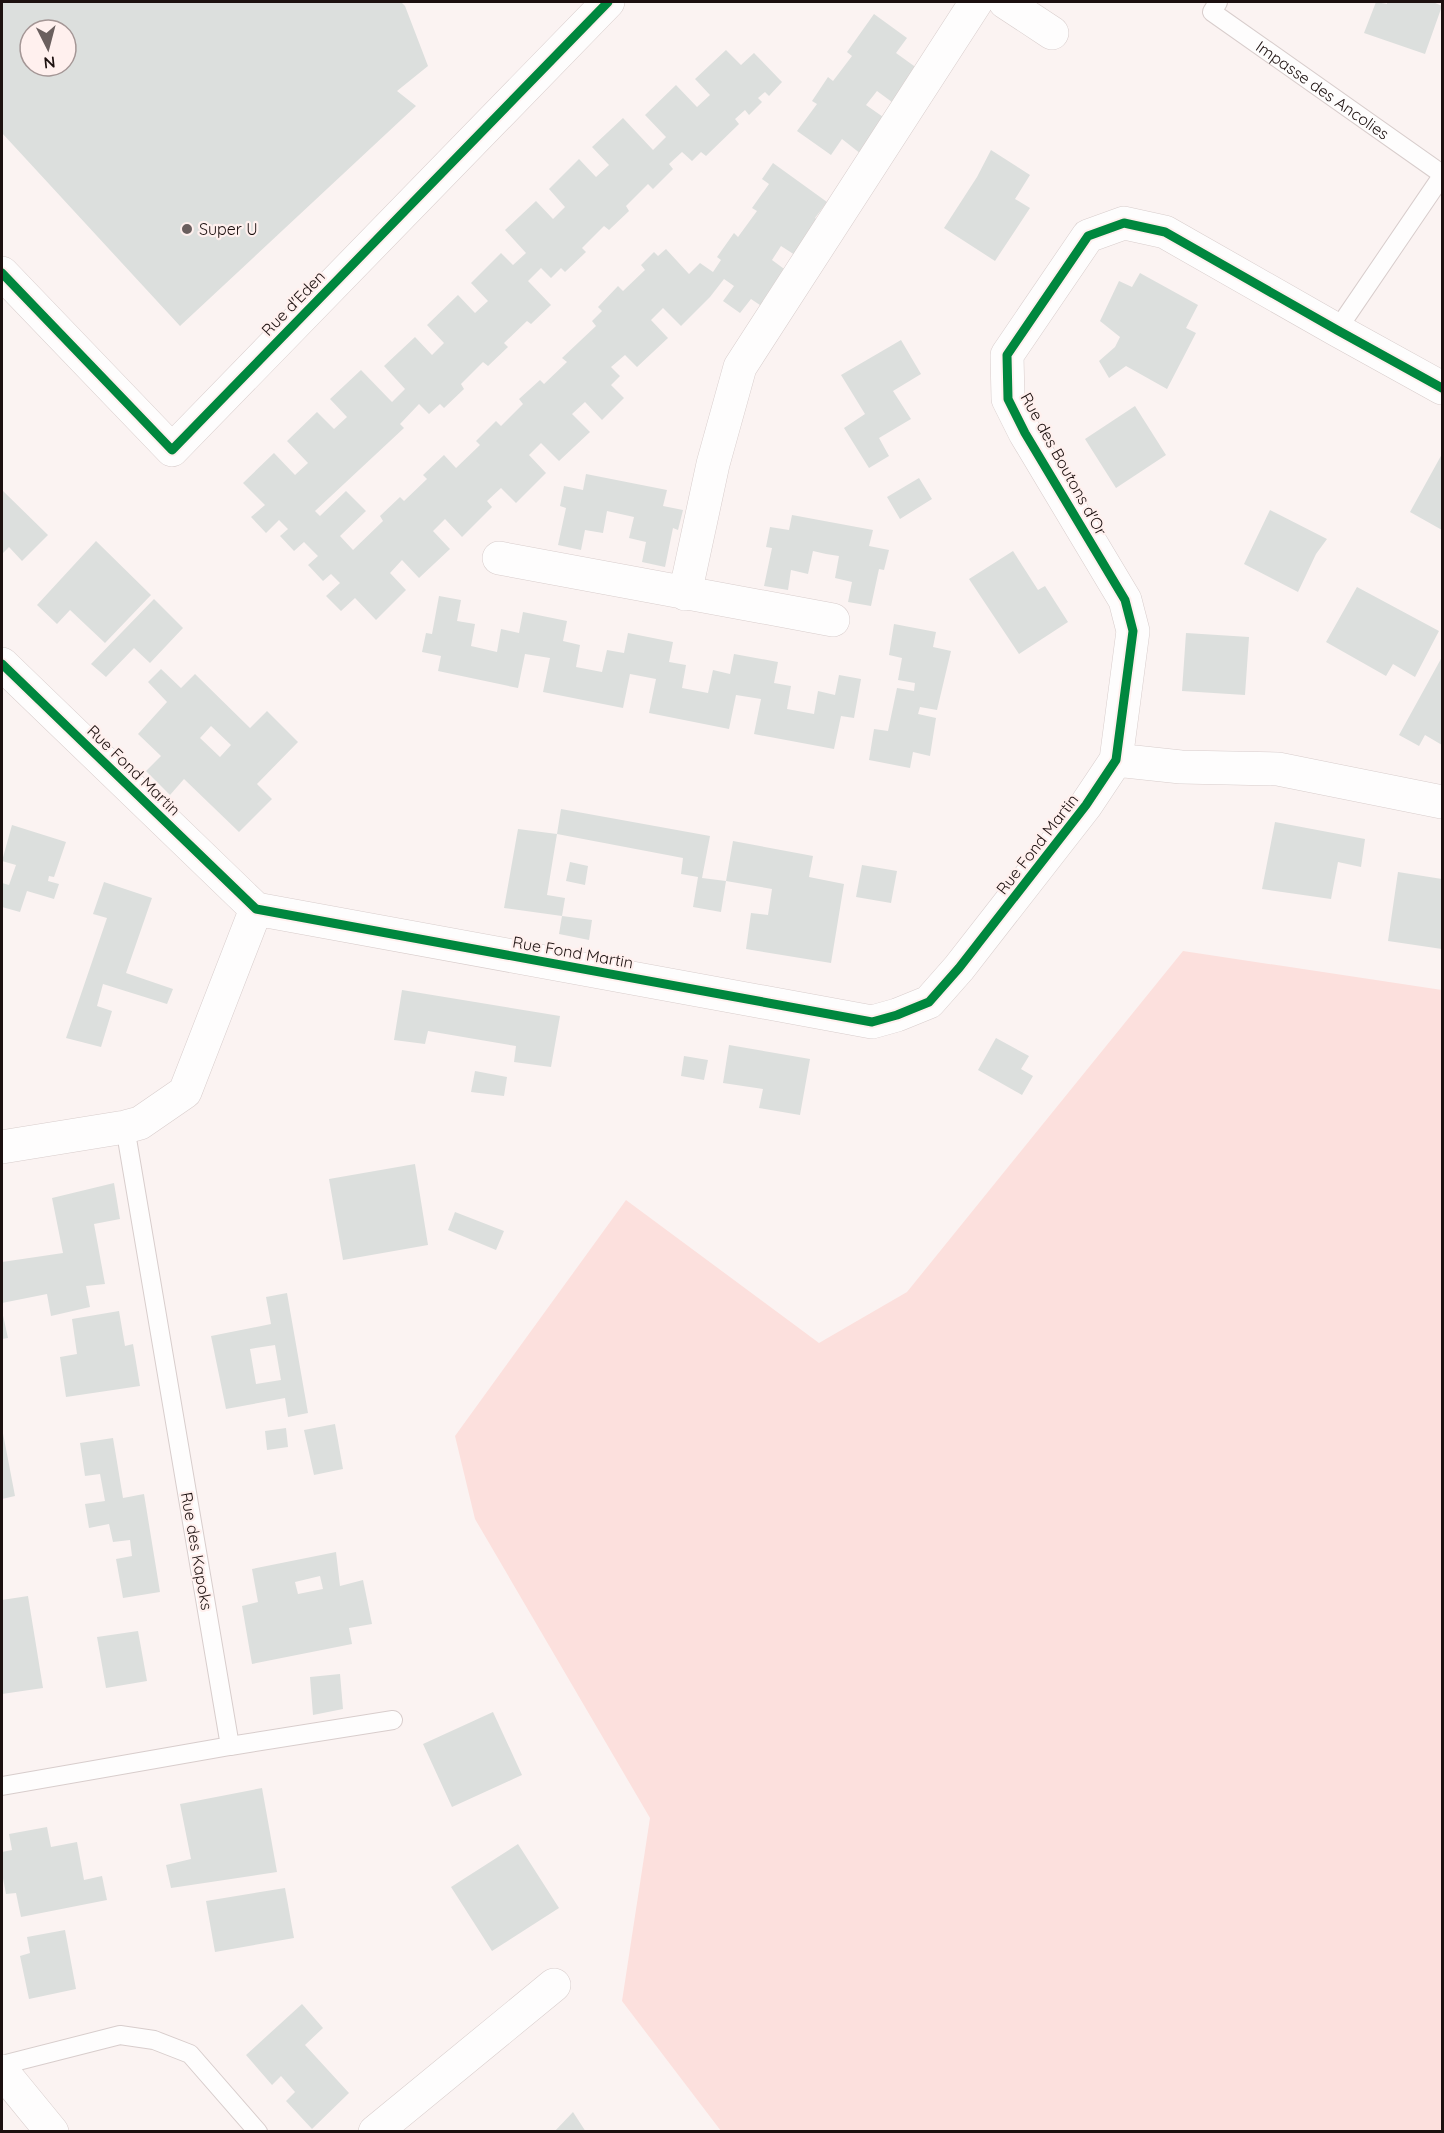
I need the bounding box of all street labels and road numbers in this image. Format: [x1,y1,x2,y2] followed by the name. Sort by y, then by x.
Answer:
[1252,36,1393,144] street label: Impasse des Ancolies
[257,266,329,340] street label: Rue d'Eden
[1016,389,1112,539] street label: Rue des Boutons d'Or
[83,720,185,820] street label: Rue Fond Martin
[992,790,1082,898] street label: Rue Fond Martin
[511,932,635,972] street label: Rue Fond Martin
[177,1490,217,1612] street label: Rue des Kapoks

